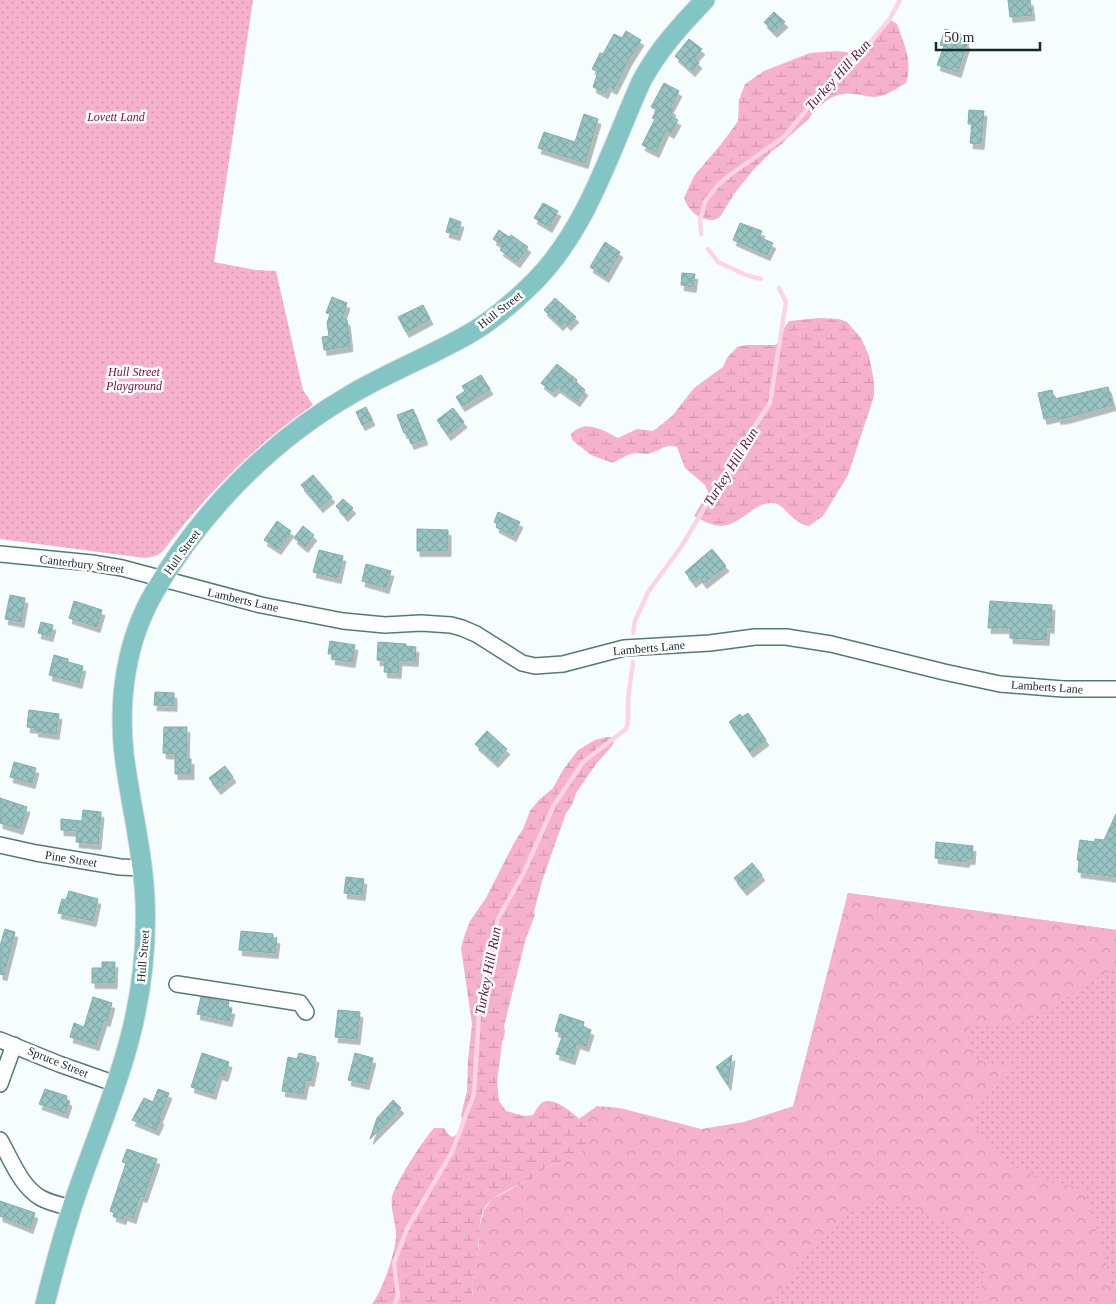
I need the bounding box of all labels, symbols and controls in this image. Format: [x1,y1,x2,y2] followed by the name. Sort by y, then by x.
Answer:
[936,20,1040,52] scale bar
[944,29,975,45] text: 50 m
[803,37,873,113] water label: Turkey Hill Run
[86,110,146,124] park label: Lovett Land
[475,288,525,332] street label: Hull Street
[105,365,163,393] park label: Hull Street Playground
[701,425,761,509] water label: Turkey Hill Run
[161,526,203,577] street label: Hull Street
[39,552,126,576] street label: Canterbury Street
[206,585,280,615] street label: Lamberts Lane
[612,638,686,658] street label: Lamberts Lane
[1010,677,1084,697] street label: Lamberts Lane
[44,848,99,870] street label: Pine Street
[472,926,504,1016] water label: Turkey Hill Run
[134,929,152,983] street label: Hull Street
[26,1043,91,1081] street label: Spruce Street

